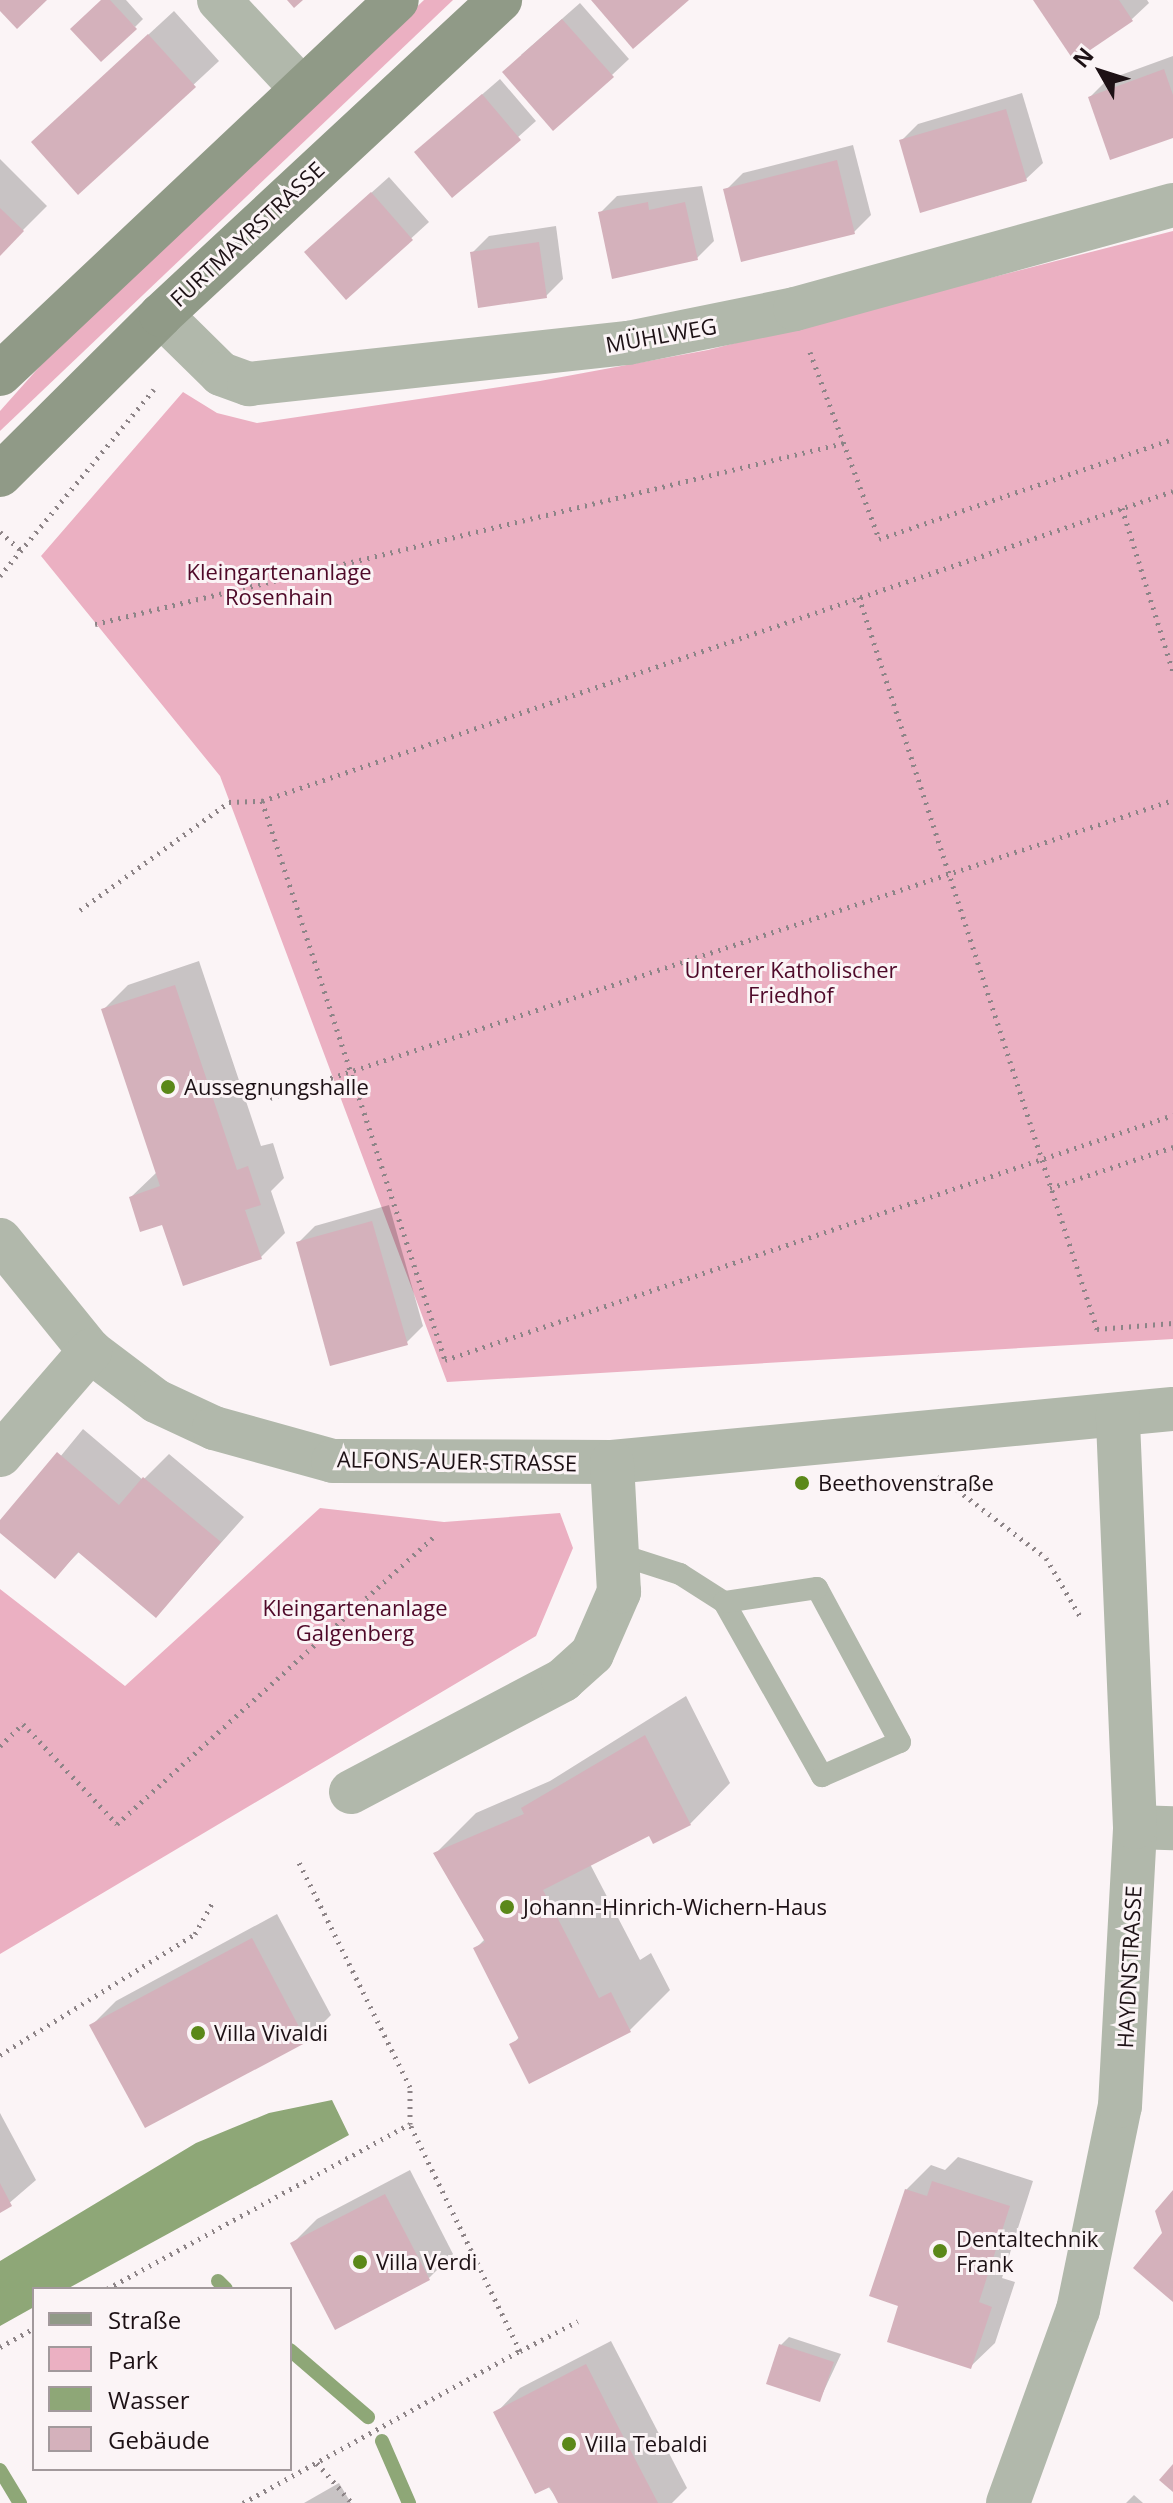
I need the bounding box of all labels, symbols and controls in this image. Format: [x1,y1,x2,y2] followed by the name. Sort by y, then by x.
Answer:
[1061,32,1141,112] north arrow
[1065,41,1100,73] text: N
[165,156,329,312] street label: FURTMAYRSTRASSE
[604,312,718,358] street label: MÜHLWEG
[186,558,372,610] park label: Kleingartenanlage Rosenhain
[684,956,898,1008] park label: Unterer Katholischer Friedhof
[184,1074,369,1100] place label: Aussegnungshalle
[159,1078,177,1096] marker: Aussegnungshalle
[337,1446,577,1476] street label: ALFONS-AUER-STRASSE
[818,1470,994,1496] place label: Beethovenstraße
[793,1474,811,1492] marker: Beethovenstraße
[262,1594,448,1646] park label: Kleingartenanlage Galgenberg
[1112,1885,1146,2049] street label: HAYDNSTRASSE
[523,1894,827,1920] place label: Johann-Hinrich-Wichern-Haus
[498,1898,516,1916] marker: Johann-Hinrich-Wichern-Haus
[214,2020,328,2046] place label: Villa Vivaldi
[189,2024,207,2042] marker: Villa Vivaldi
[956,2225,1098,2276] place label: Dentaltechnik Frank
[931,2242,949,2260] marker: Dentaltechnik Frank
[376,2249,477,2275] place label: Villa Verdi
[351,2253,369,2271] marker: Villa Verdi
[32,2287,292,2471] legend
[108,2303,181,2336] text: Straße
[108,2343,158,2376] text: Park
[108,2383,190,2416] text: Wasser
[108,2423,210,2456] text: Gebäude
[585,2431,707,2457] place label: Villa Tebaldi
[560,2435,578,2453] marker: Villa Tebaldi

